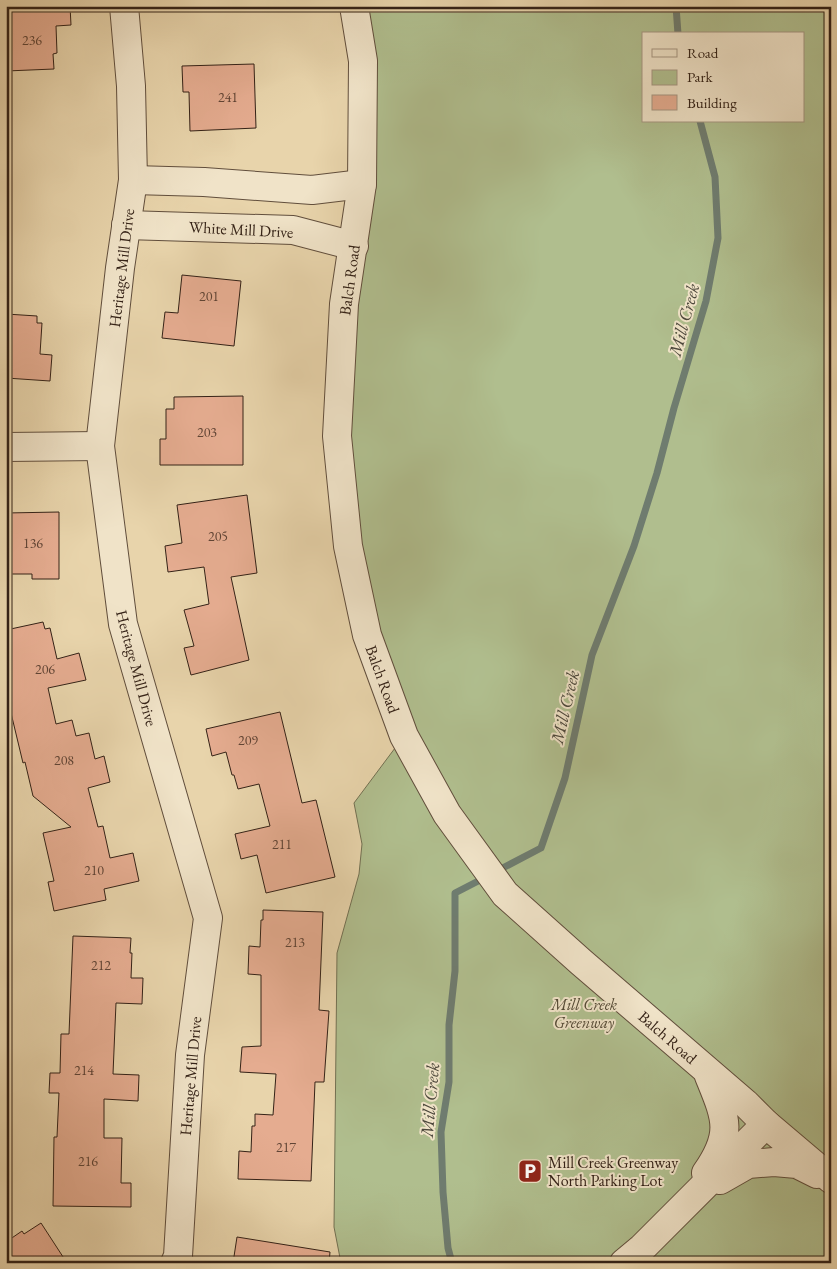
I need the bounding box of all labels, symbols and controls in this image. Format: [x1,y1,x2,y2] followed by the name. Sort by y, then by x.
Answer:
[22,31,42,49] house number: 236
[642,32,804,122] legend
[687,43,719,62] text: Road
[687,67,714,86] text: Park
[218,88,238,106] house number: 241
[687,93,737,112] text: Building
[104,207,139,329] street label: Heritage Mill Drive
[188,216,294,243] street label: White Mill Drive
[334,243,365,317] street label: Balch Road
[663,281,704,360] water label: Mill Creek
[199,287,219,305] house number: 201
[197,423,217,441] house number: 203
[208,527,228,545] house number: 205
[23,534,43,552] house number: 136
[111,608,162,729] street label: Heritage Mill Drive
[361,642,405,717] street label: Balch Road
[35,660,55,678] house number: 206
[545,668,584,747] water label: Mill Creek
[238,731,258,749] house number: 209
[54,751,74,769] house number: 208
[272,835,292,853] house number: 211
[84,861,104,879] house number: 210
[285,933,305,951] house number: 213
[91,956,111,974] house number: 212
[550,994,618,1033] park label: Mill Creek Greenway
[634,1006,702,1069] street label: Balch Road
[175,1016,206,1137] street label: Heritage Mill Drive
[74,1061,94,1079] house number: 214
[415,1062,444,1139] water label: Mill Creek
[276,1138,296,1156] house number: 217
[78,1152,98,1170] house number: 216
[548,1152,679,1191] place label: Mill Creek Greenway North Parking Lot
[517,1158,543,1184] parking icon: Mill Creek Greenway North Parking Lot

